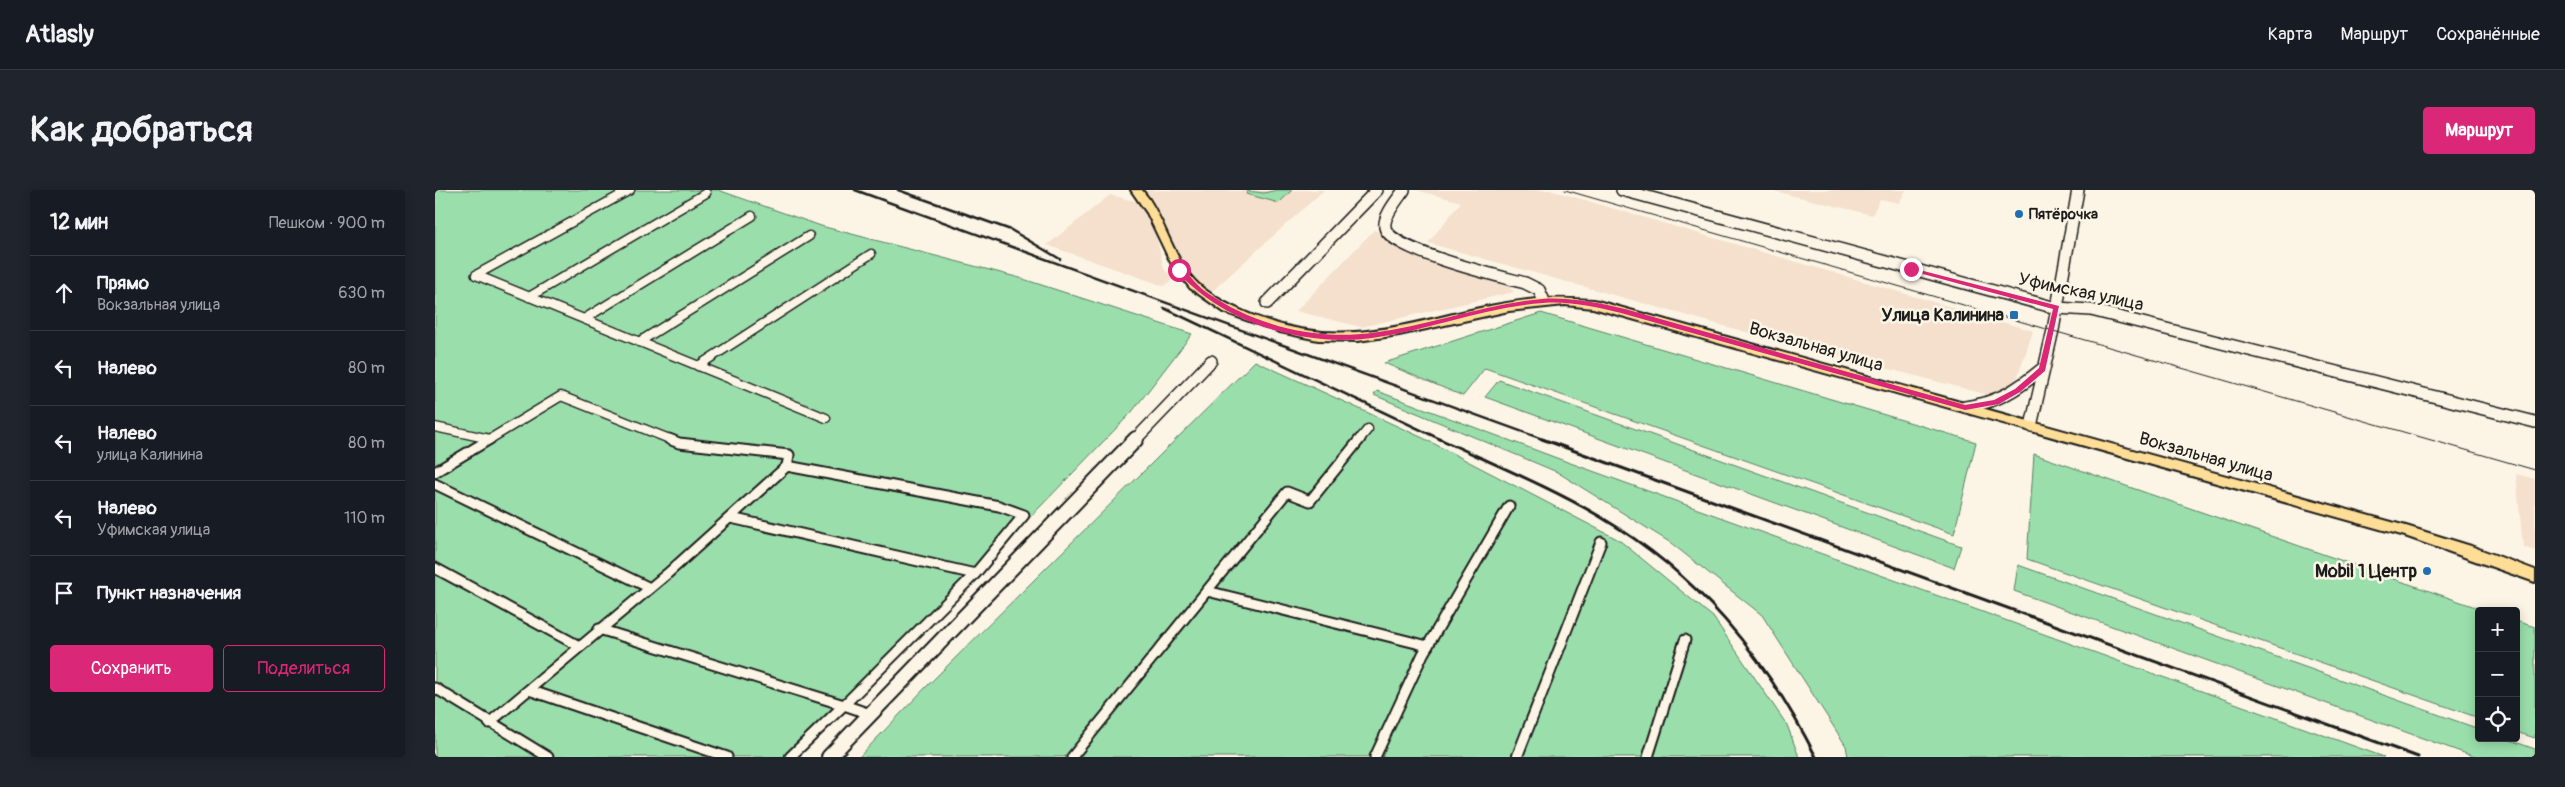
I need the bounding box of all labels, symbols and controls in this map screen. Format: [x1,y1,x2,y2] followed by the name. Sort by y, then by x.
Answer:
[25,20,94,49] text: Atlasly
[2268,23,2312,46] text: Карта
[2340,23,2408,46] text: Маршрут
[2436,23,2540,46] text: Сохранённые
[2423,107,2535,154] button: Маршрут
[30,108,253,152] text: Как добраться
[2029,205,2098,224] place label: Пятёрочка
[2013,208,2025,220] marker: Пятёрочка
[50,209,108,236] text: 12 мин
[269,213,385,233] text: Пешком · 900 m
[1900,258,1923,281] route end
[1168,259,1191,282] route start
[2016,268,2146,316] street label: Уфимская улица
[97,271,149,295] text: Прямо
[50,279,78,307] icon: ahead
[338,283,385,303] text: 630 m
[97,295,220,315] text: Вокзальная улица
[1882,304,2005,327] place label: Улица Калинина
[2008,309,2020,321] marker: Улица Калинина
[1746,317,1886,377] street label: Вокзальная улица
[50,354,78,382] icon: left
[97,356,157,380] text: Налево
[348,358,385,378] text: 80 m
[97,421,157,445] text: Налево
[2136,427,2276,487] street label: Вокзальная улица
[50,429,78,457] icon: left
[348,433,385,453] text: 80 m
[97,445,203,465] text: улица Калинина
[97,496,157,520] text: Налево
[50,504,78,532] icon: left
[344,508,385,528] text: 110 m
[97,520,210,540] text: Уфимская улица
[2315,560,2418,583] place label: Mobil 1 Центр
[2421,565,2433,577] marker: Mobil 1 Центр
[50,579,78,607] icon: arrive
[97,581,241,605] text: Пункт назначения
[2475,607,2520,742] map controls
[2475,607,2520,652] button: +
[50,645,213,692] button: Сохранить
[223,645,385,692] button: Поделиться
[2475,652,2520,697] button: −
[2475,697,2520,742] button: locate

